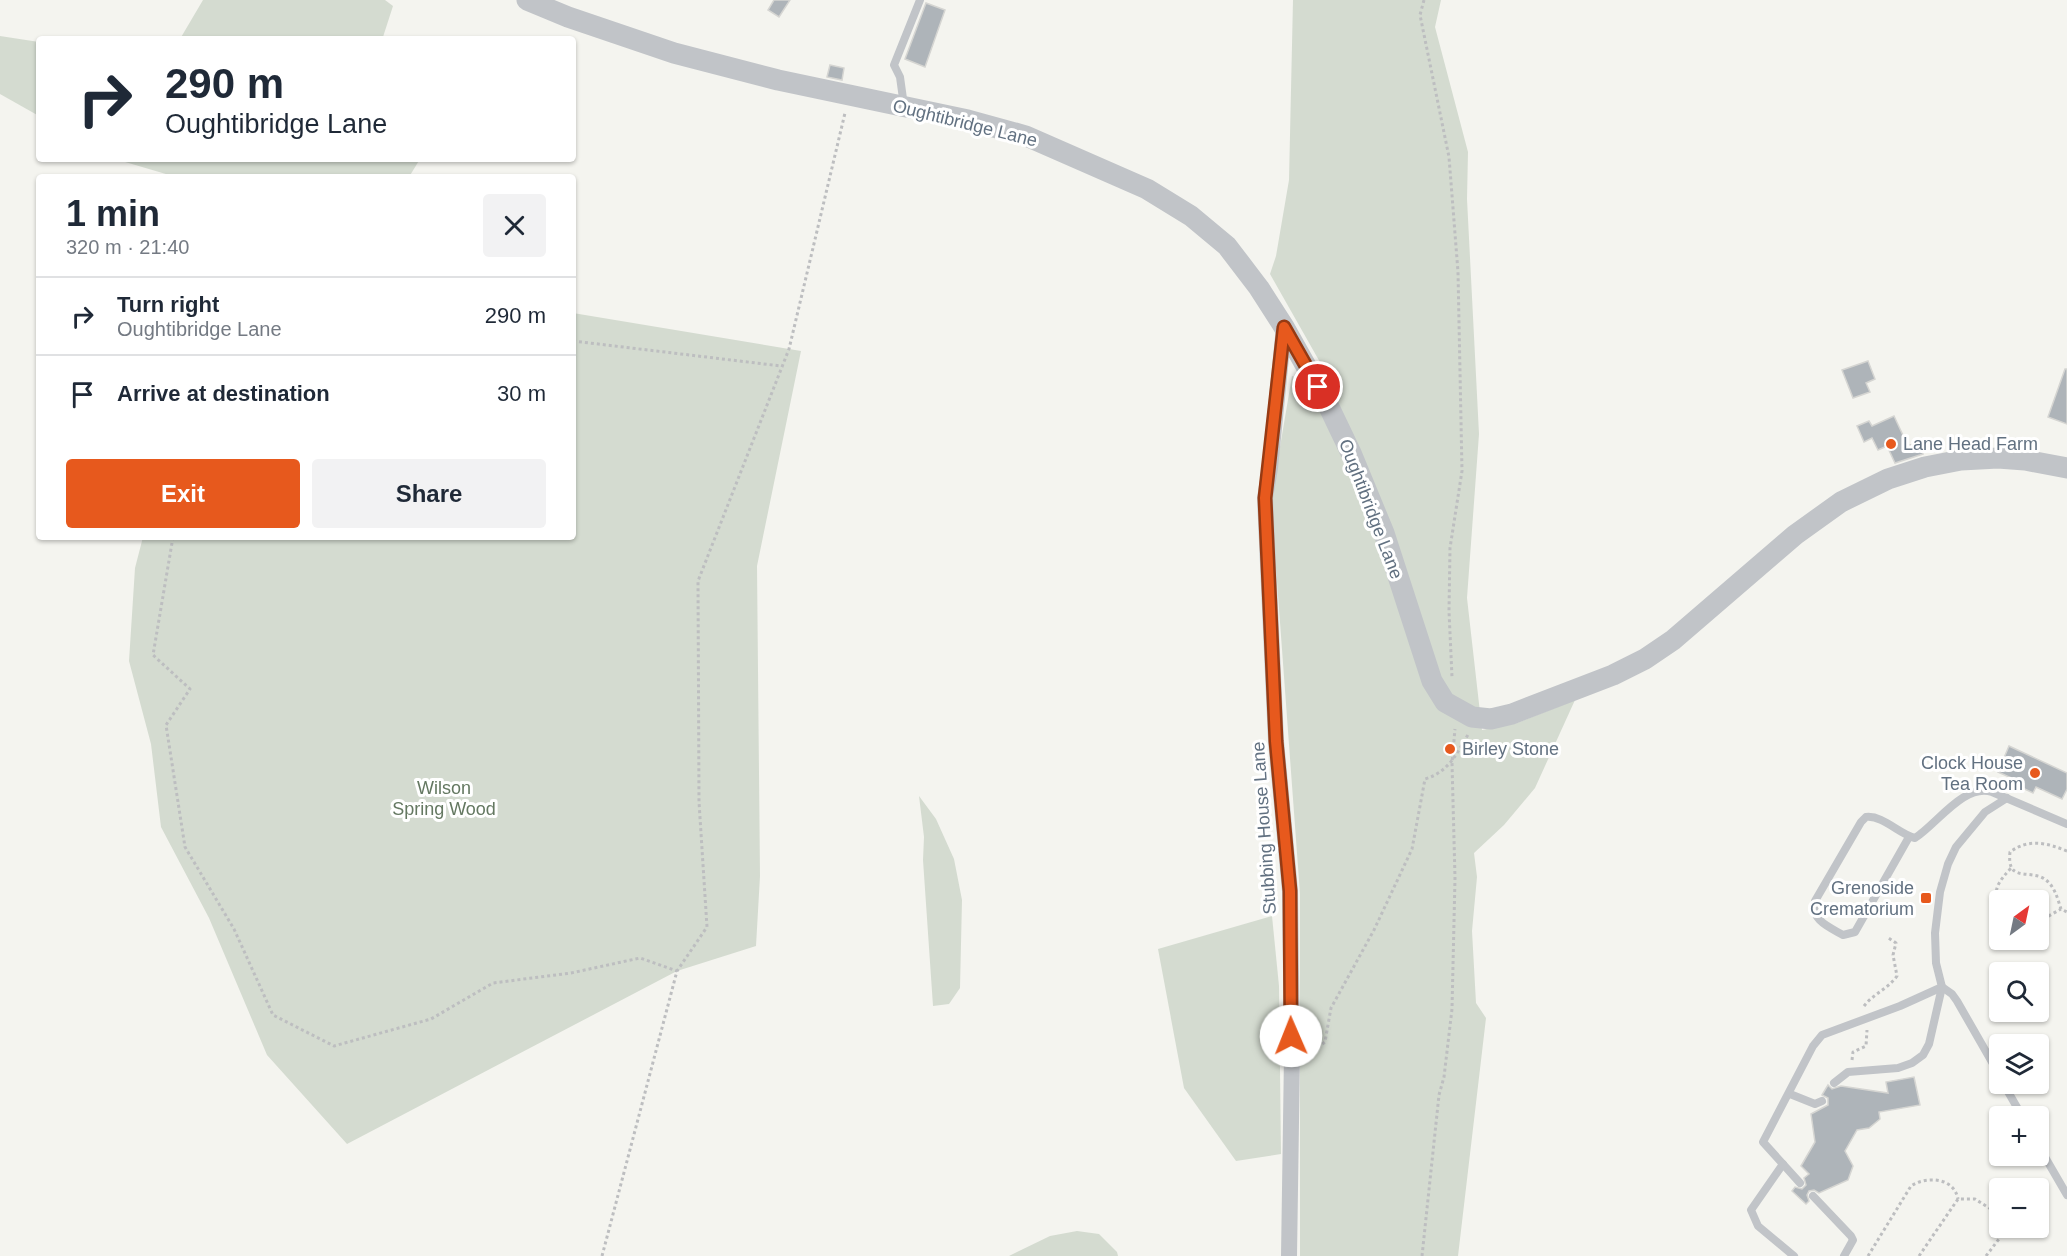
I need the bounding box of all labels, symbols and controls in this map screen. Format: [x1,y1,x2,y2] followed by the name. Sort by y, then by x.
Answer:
[66,60,144,138] icon: right
[165,60,284,107] text: 290 m
[891,95,1039,151] street label: Oughtibridge Lane
[165,109,387,139] text: Oughtibridge Lane
[66,193,160,234] text: 1 min
[483,194,546,257] button: close
[66,236,189,258] text: 320 m · 21:40
[117,292,219,317] text: Turn right
[66,300,99,333] icon: right
[485,303,546,328] text: 290 m
[117,318,282,340] text: Oughtibridge Lane
[1292,361,1343,412] pin
[1301,370,1334,403] icon: arrive
[66,378,99,411] icon: arrive
[117,381,330,406] text: Arrive at destination
[497,381,546,406] text: 30 m
[1903,434,2038,454] place label: Lane Head Farm
[1335,436,1407,582] street label: Oughtibridge Lane
[1884,437,1898,451] marker: Lane Head Farm
[66,459,300,528] button: Exit
[312,459,546,528] button: Share
[1462,739,1559,759] place label: Birley Stone
[1248,741,1280,915] street label: Stubbing House Lane
[1443,742,1457,756] marker: Birley Stone
[1921,753,2023,794] place label: Clock House Tea Room
[2028,766,2042,780] marker: Clock House Tea Room
[392,778,496,819] park label: Wilson Spring Wood
[1810,878,1914,919] place label: Grenoside Crematorium
[1989,890,2049,950] north arrow
[1989,890,2049,1238] map controls
[1919,891,1933,905] marker: Grenoside Crematorium
[1989,962,2049,1022] button: search
[1259,1004,1323,1068] position arrow
[1989,1034,2049,1094] button: layers
[1989,1106,2049,1166] button: +
[1989,1178,2049,1238] button: −

